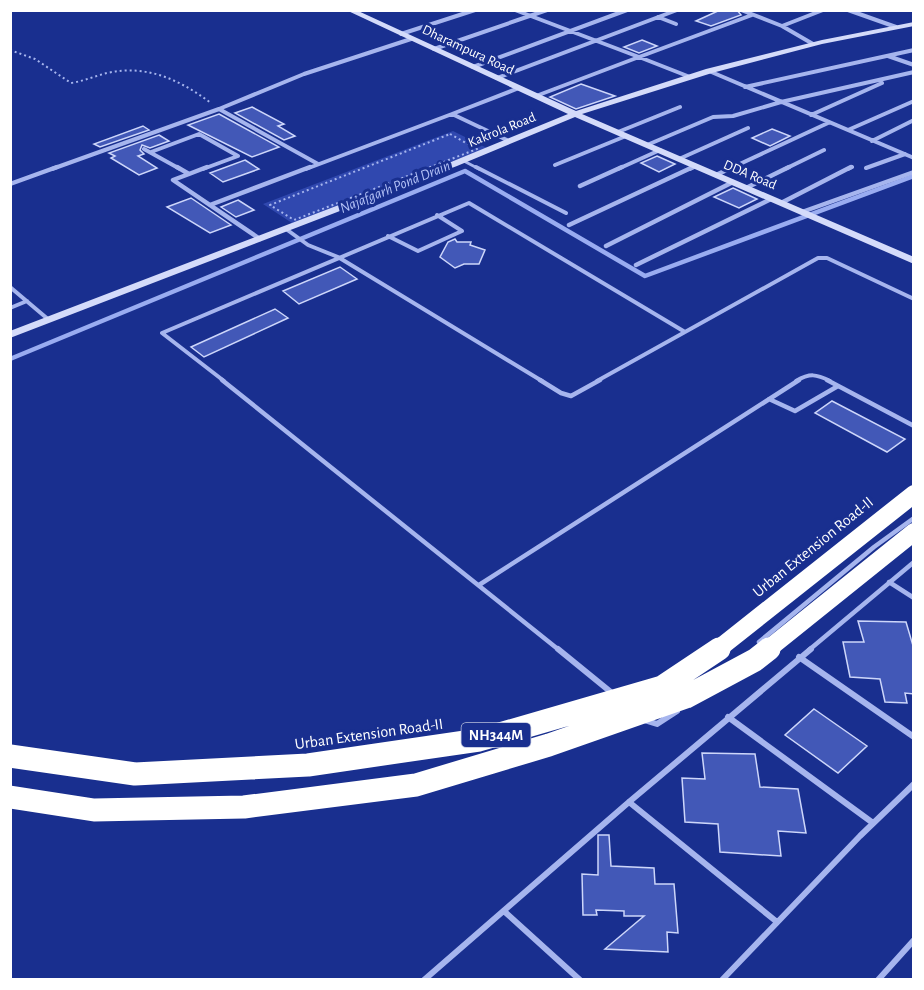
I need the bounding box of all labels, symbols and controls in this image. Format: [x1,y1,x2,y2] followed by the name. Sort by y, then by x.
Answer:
[420,23,516,77] street label: Dharampura Road
[466,110,538,150] street label: Kakrola Road
[338,158,452,216] water label: Najafgarh Pond Drain
[721,158,779,192] street label: DDA Road
[750,494,876,600] street label: Urban Extension Road-II
[294,716,444,752] street label: Urban Extension Road-II
[462,723,530,747] road number: NH344M

